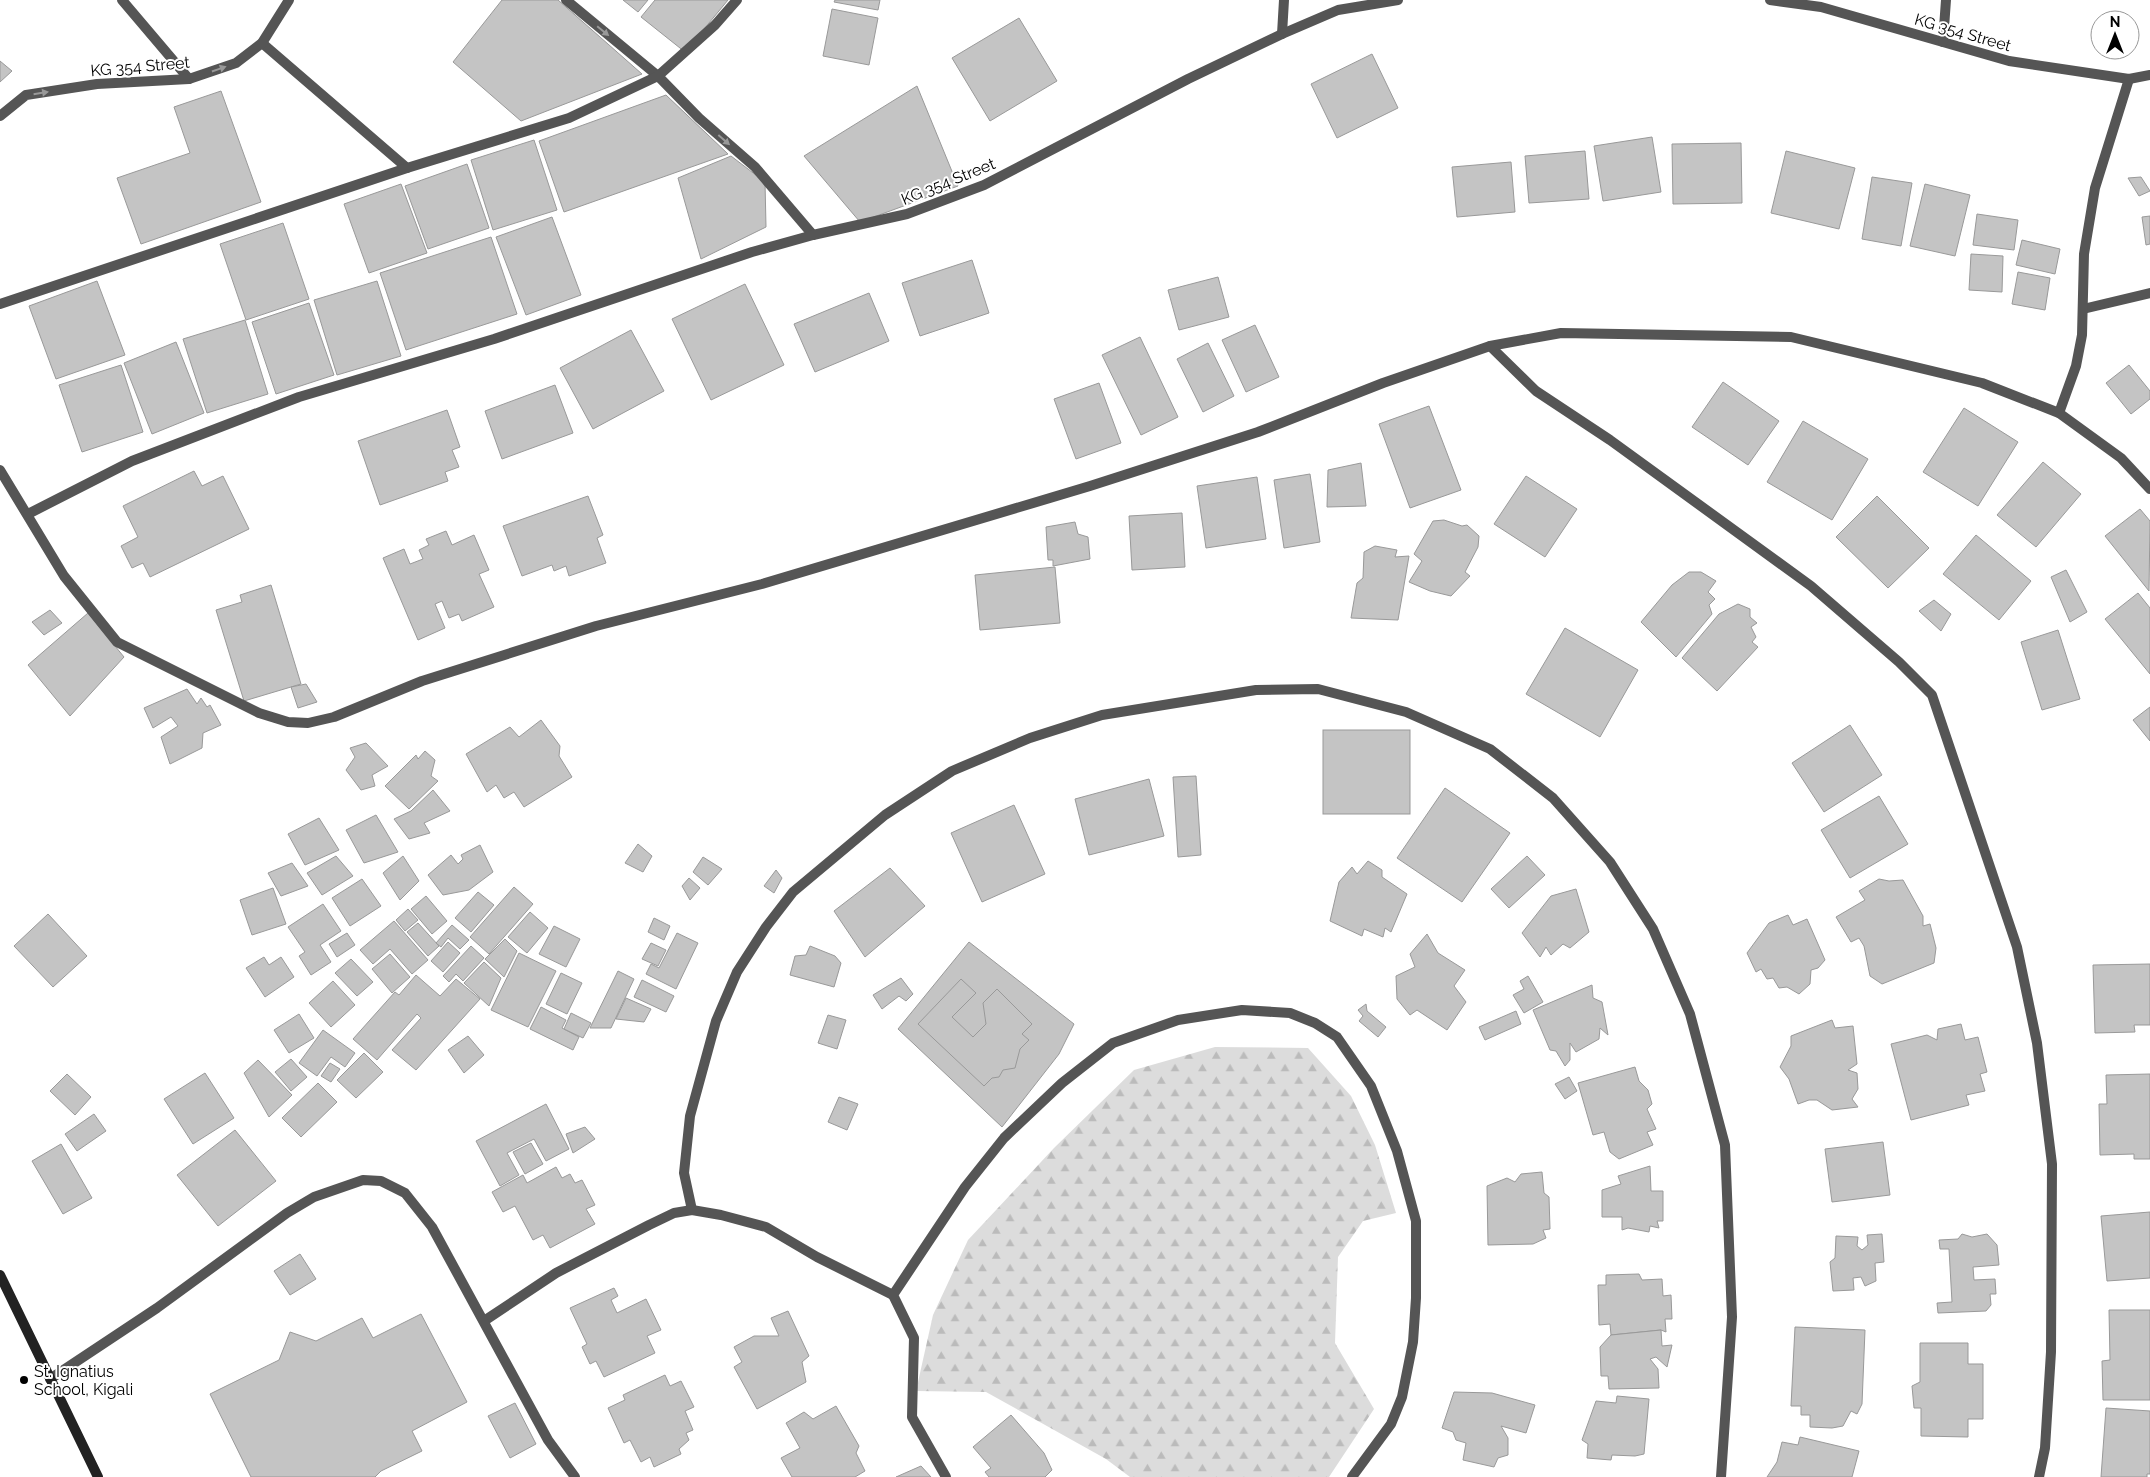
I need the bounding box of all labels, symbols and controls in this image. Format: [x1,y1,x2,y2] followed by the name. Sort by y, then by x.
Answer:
[1912,10,2014,56] street label: KG 354 Street
[2090,10,2140,60] north arrow
[2110,14,2120,30] text: N
[597,25,609,37] one-way arrow
[90,53,191,80] street label: KG 354 Street
[211,65,226,72] one-way arrow
[34,88,50,96] one-way arrow
[717,134,729,146] one-way arrow
[898,154,999,209] street label: KG 354 Street
[34,1362,133,1399] place label: St. Ignatius School, Kigali
[18,1374,30,1386] marker: St. Ignatius School, Kigali

